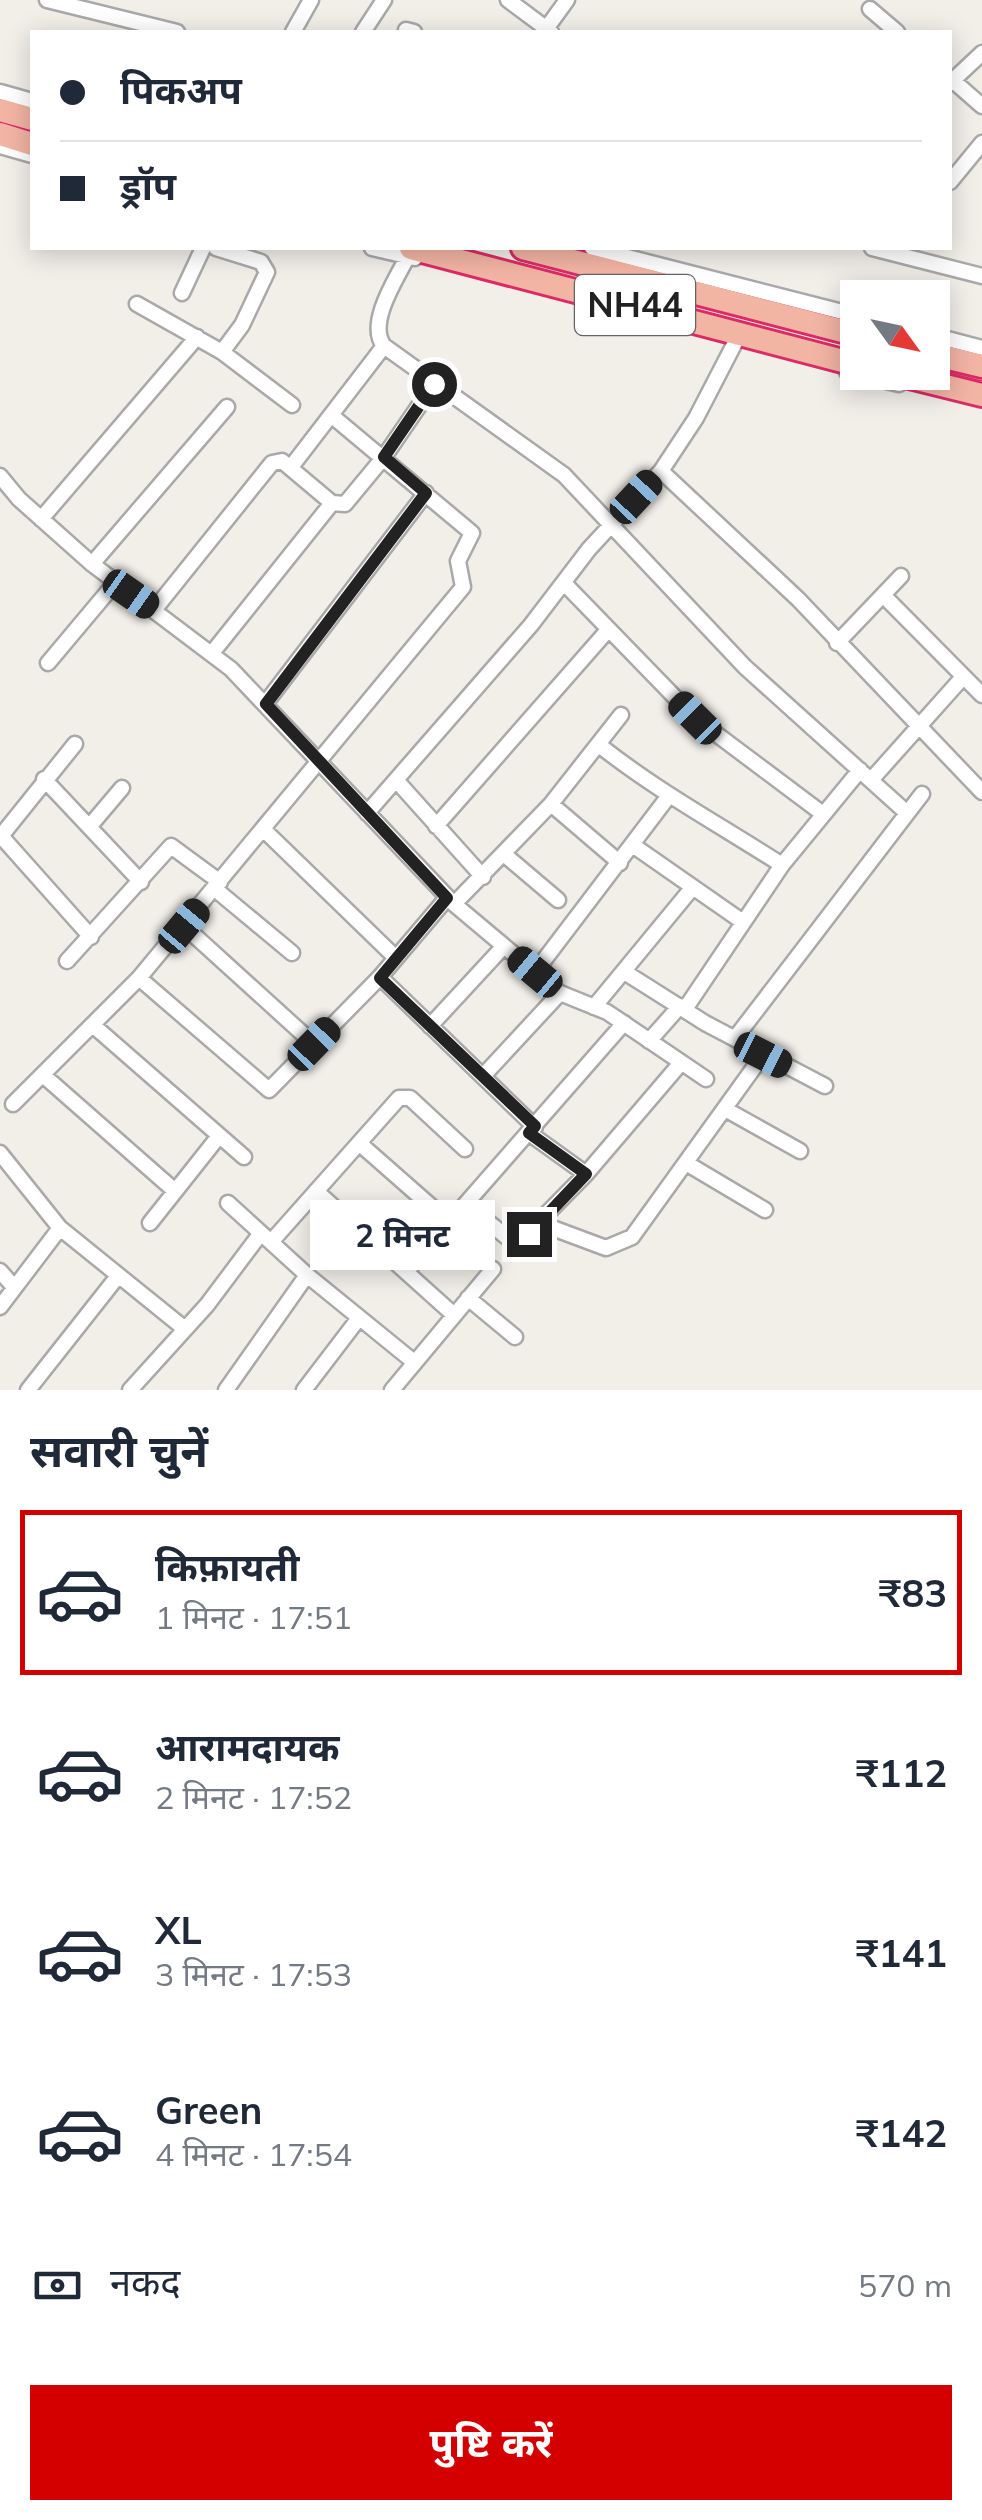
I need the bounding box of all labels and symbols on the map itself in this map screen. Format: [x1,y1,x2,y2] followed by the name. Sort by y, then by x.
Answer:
[575,275,695,335] road number: NH44
[840,280,950,390] north arrow
[412,362,457,407] route start
[605,465,667,529] car
[98,565,164,623] car
[663,686,727,750] car
[153,893,215,959] car
[502,941,568,1003] car
[282,1012,346,1076] car
[729,1028,797,1082] car
[309,1199,494,1269] callout: 2 मिनट
[507,1212,552,1257] route end

